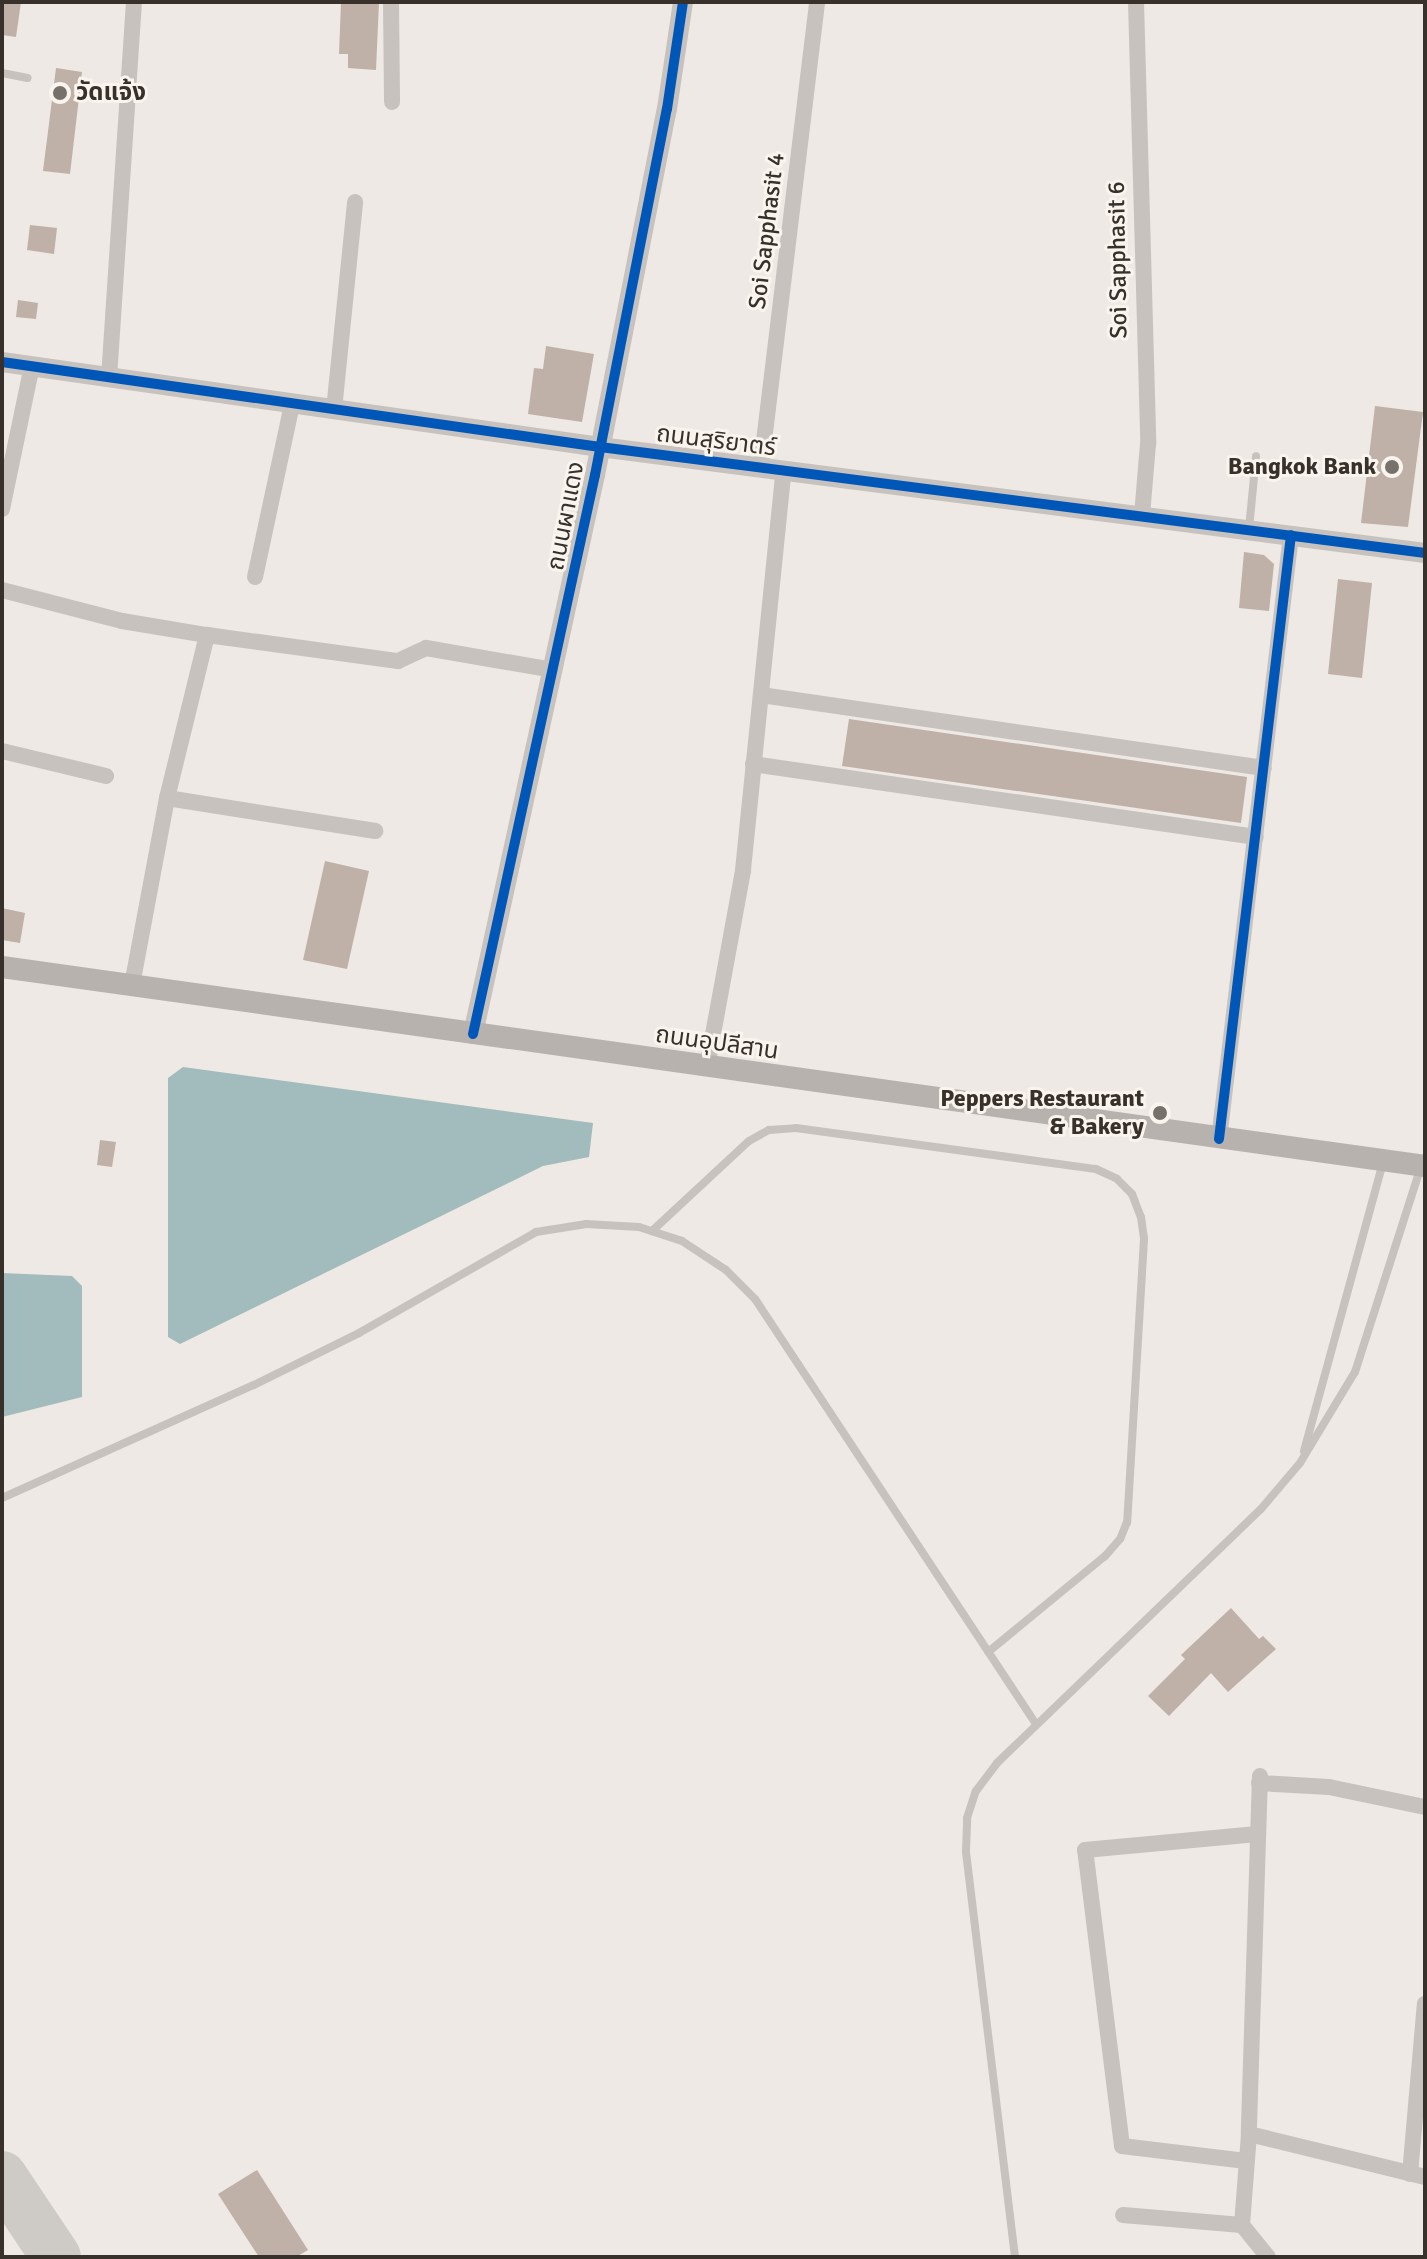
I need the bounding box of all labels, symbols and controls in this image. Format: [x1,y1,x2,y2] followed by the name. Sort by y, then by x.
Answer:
[76,79,146,107] place label: วัดแจ้ง
[51,84,69,102] marker: วัดแจ้ง
[743,151,791,311] street label: Soi Sapphasit 4
[1102,181,1134,339] street label: Soi Sapphasit 6
[655,419,777,463] street label: ถนนสุริยาตร์
[1228,453,1376,481] place label: Bangkok Bank
[1383,458,1401,476] marker: Bangkok Bank
[541,459,591,573] street label: ถนนผาแดง
[654,1020,780,1066] street label: ถนนอุปลีสาน
[940,1085,1144,1141] place label: Peppers Restaurant & Bakery
[1151,1104,1169,1122] marker: Peppers Restaurant & Bakery

